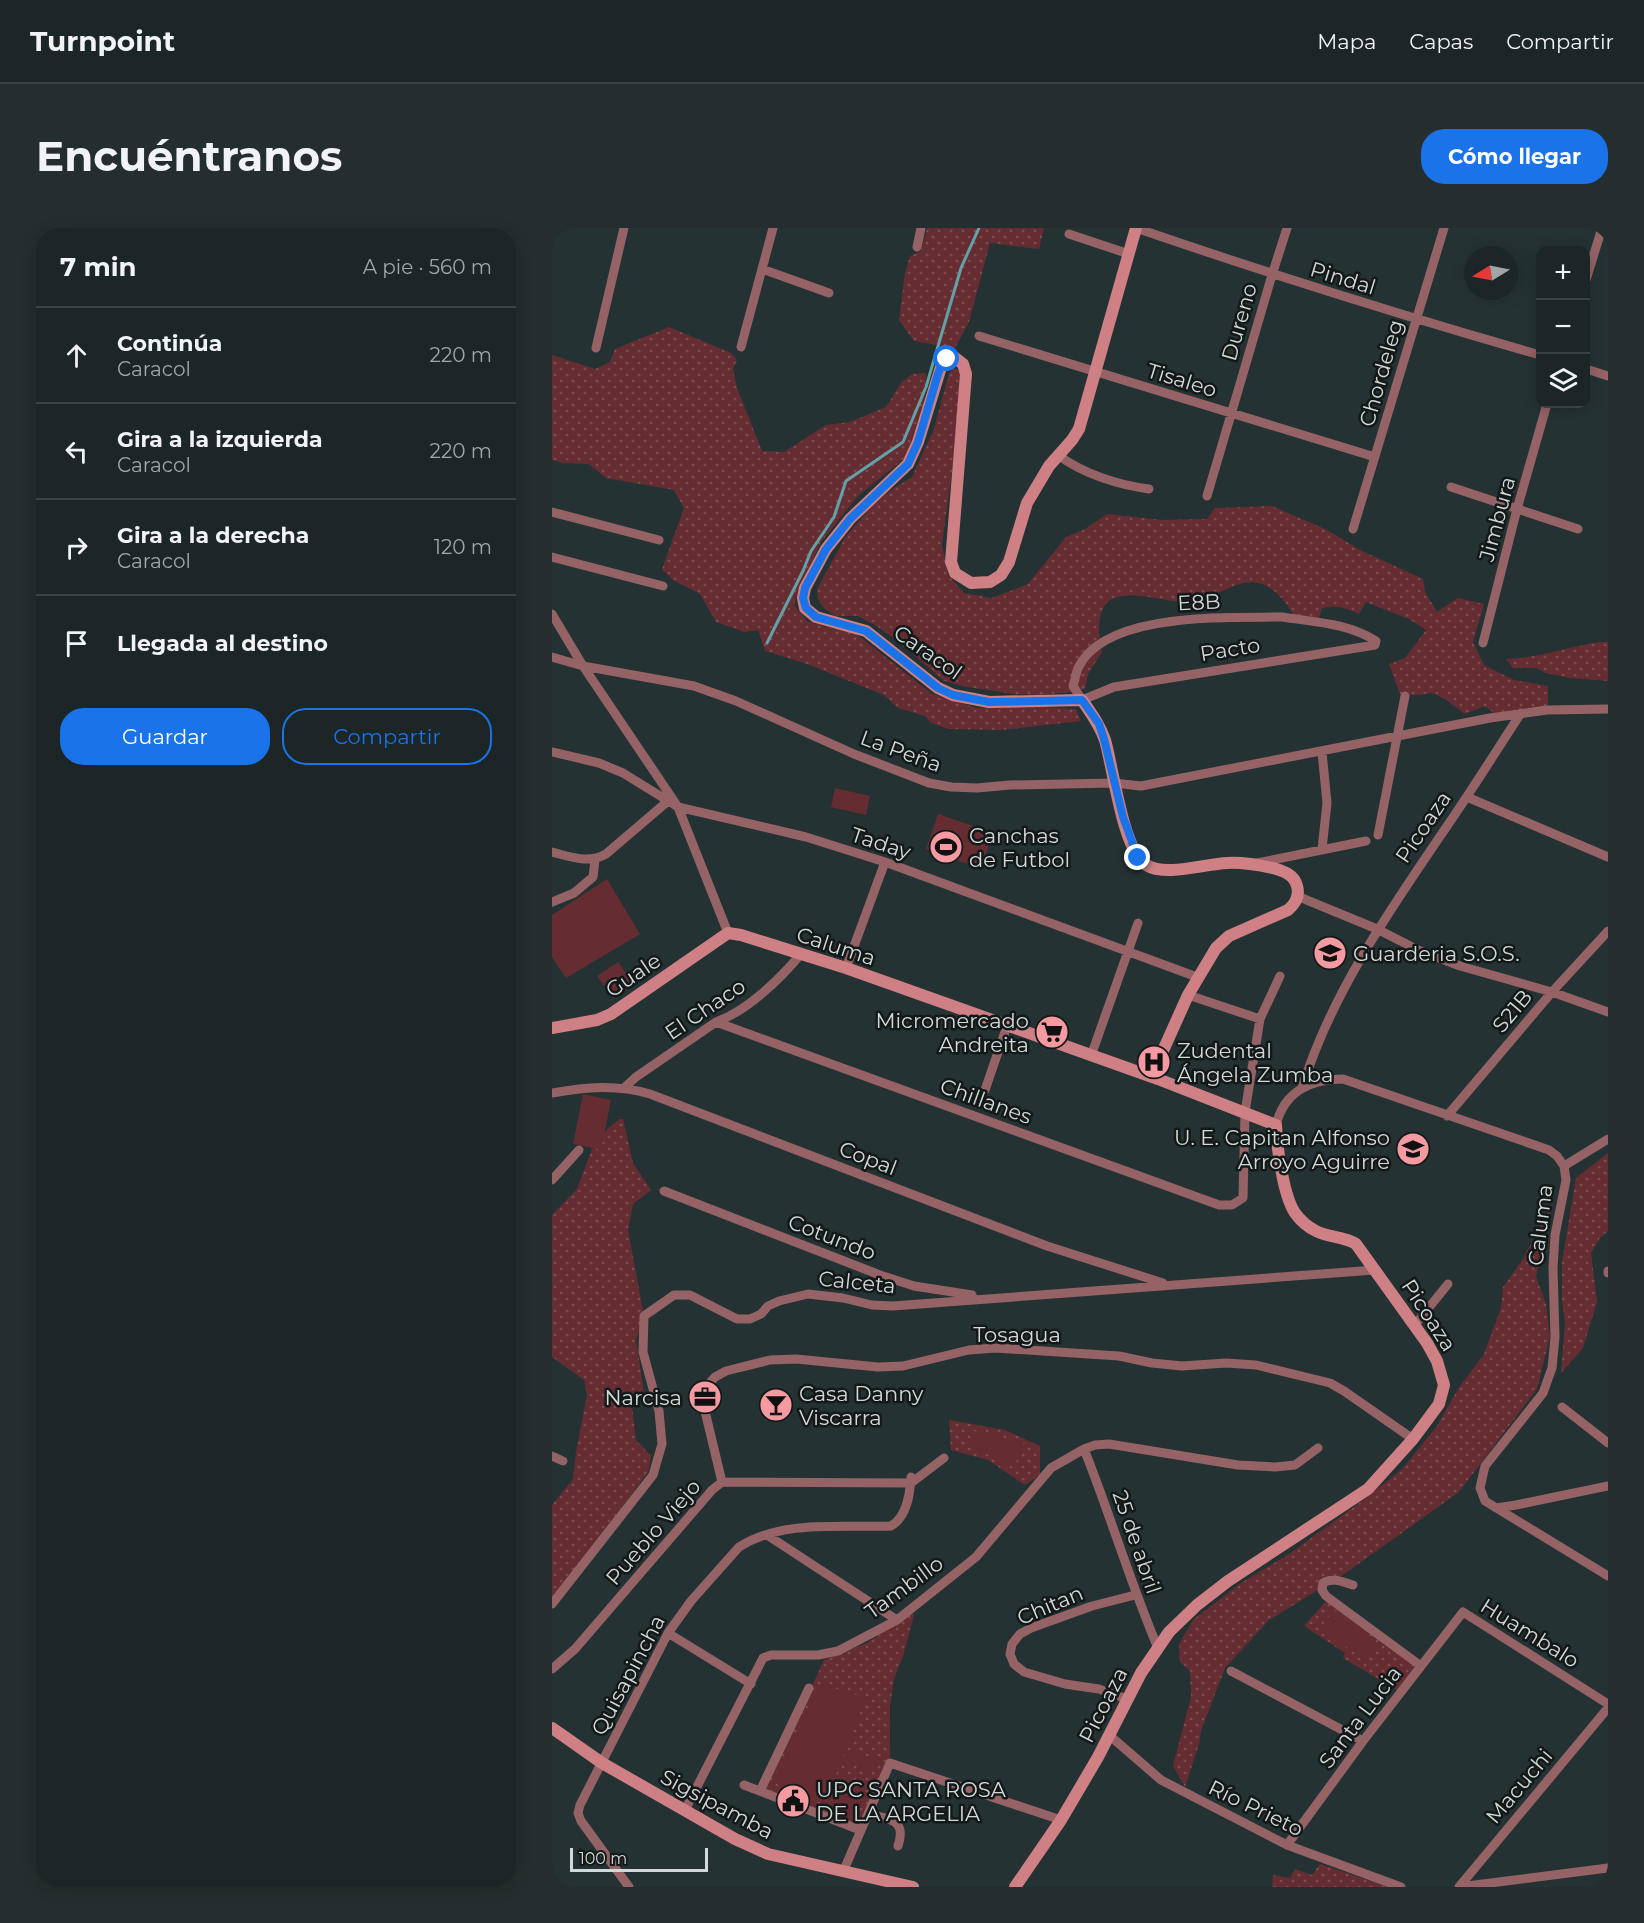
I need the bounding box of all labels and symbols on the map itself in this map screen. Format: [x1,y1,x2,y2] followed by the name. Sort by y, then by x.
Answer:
[1464,246,1518,300] north arrow
[1307,256,1379,300] street label: Pindal
[1216,280,1262,364] street label: Dureno
[1354,317,1408,429] street label: Chordeleg
[933,345,959,371] route start
[1144,358,1220,402] street label: Tisaleo
[1473,474,1520,565] street label: Jimbura
[1177,588,1221,616] street label: E8B
[889,620,967,684] street label: Caracol
[1198,632,1262,666] street label: Pacto
[857,725,945,777] street label: La Peña
[1390,786,1456,868] street label: Picoaza
[848,822,915,865] street label: Taday
[969,823,1070,872] place label: Canchas de Futbol
[928,829,964,865] sports icon: Canchas de Futbol
[1124,844,1150,870] route end
[793,922,879,970] street label: Caluma
[1312,935,1348,971] school or university icon: Guarderia S.O.S.
[1353,941,1520,966] place label: Guarderia S.O.S.
[601,948,665,1002] street label: Guale
[660,973,750,1045] street label: El Chaco
[1487,984,1537,1038] street label: S21B
[875,1008,1029,1057] place label: Micromercado Andreita
[1034,1014,1070,1050] supermarket icon: Micromercado Andreita
[1177,1038,1333,1087] place label: Zudental Ángela Zumba
[1136,1044,1172,1080] hospital icon: Zudental Ángela Zumba
[937,1073,1035,1129] street label: Chillanes
[1174,1125,1390,1174] place label: U. E. Capitan Alfonso Arroyo Aguirre
[1395,1131,1431,1167] school or university icon: U. E. Capitan Alfonso Arroyo Aguirre
[836,1136,900,1180] street label: Copal
[1523,1183,1557,1267] street label: Caluma
[785,1209,879,1265] street label: Cotundo
[817,1266,897,1298] street label: Calceta
[1396,1274,1462,1356] street label: Picoaza
[973,1322,1061,1347] street label: Tosagua
[687,1379,723,1415] office icon: Narcisa
[799,1381,924,1430] place label: Casa Danny Viscarra
[604,1385,682,1410] place label: Narcisa
[758,1387,794,1423] bar icon: Casa Danny Viscarra
[600,1474,706,1590] street label: Pueblo Viejo
[1108,1487,1166,1597] street label: 25 de abril
[860,1550,948,1624] street label: Tambillo
[1013,1580,1087,1630] street label: Chitan
[1476,1593,1584,1673] street label: Huambalo
[586,1611,670,1739] street label: Quisapincha
[1313,1661,1407,1773] street label: Santa Lucia
[1073,1663,1133,1747] street label: Picoaza
[1481,1744,1557,1828] street label: Macuchi
[656,1764,778,1844] street label: Sigsipamba
[1205,1774,1307,1842] street label: Río Prieto
[816,1777,1007,1826] place label: UPC SANTA ROSA DE LA ARGELIA
[775,1783,811,1819] public building icon: UPC SANTA ROSA DE LA ARGELIA
[570,1845,708,1872] scale bar

